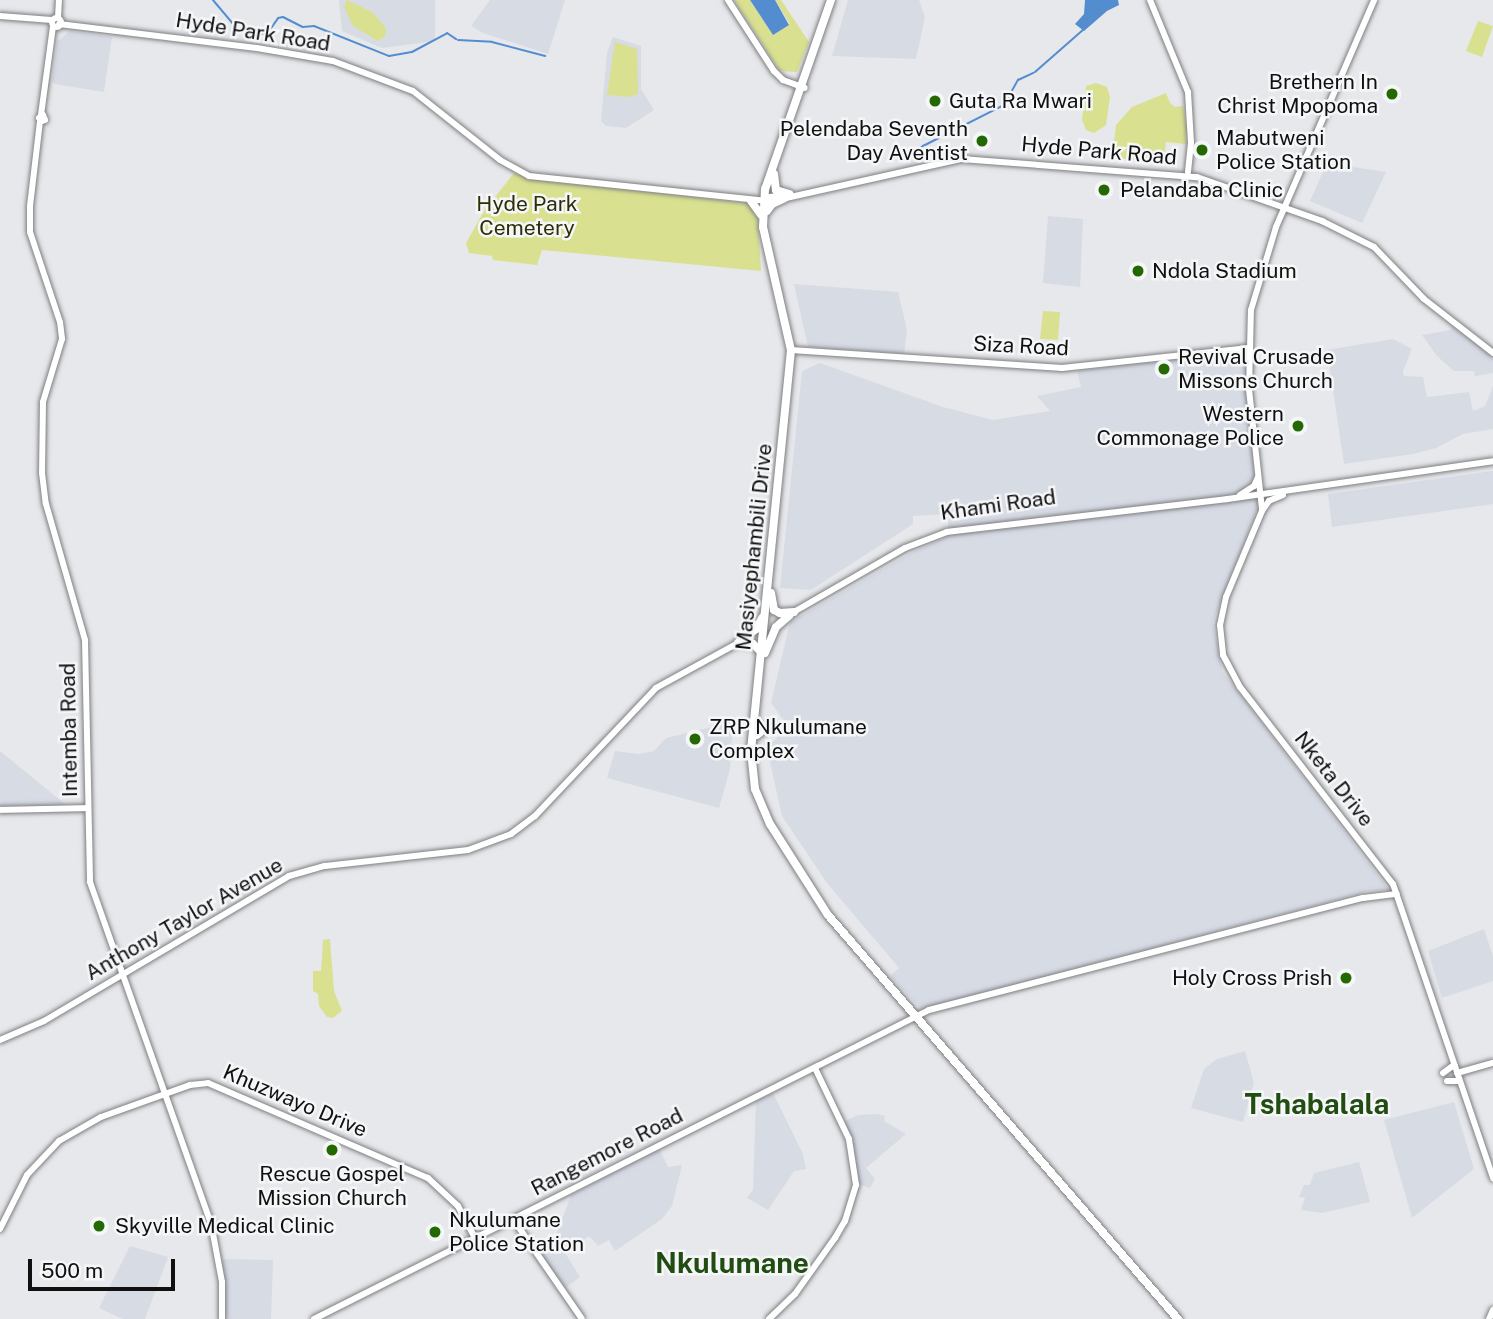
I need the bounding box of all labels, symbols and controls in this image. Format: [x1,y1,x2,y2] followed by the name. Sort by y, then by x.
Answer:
[174,7,332,57] street label: Hyde Park Road
[1217,69,1378,119] place label: Brethern In Christ Mpopoma
[1384,86,1400,102] marker: Brethern In Christ Mpopoma
[949,88,1092,114] place label: Guta Ra Mwari
[927,93,943,109] marker: Guta Ra Mwari
[780,116,968,166] place label: Pelendaba Seventh Day Aventist
[1216,125,1351,175] place label: Mabutweni Police Station
[1020,132,1178,170] street label: Hyde Park Road
[974,133,990,149] marker: Pelendaba Seventh Day Aventist
[1194,142,1210,158] marker: Mabutweni Police Station
[1120,177,1283,203] place label: Pelandaba Clinic
[1094,180,1114,200] marker: Pelandaba Clinic
[476,191,578,241] park label: Hyde Park Cemetery
[1152,258,1297,284] place label: Ndola Stadium
[1130,263,1146,279] marker: Ndola Stadium
[972,331,1070,361] street label: Siza Road
[1178,344,1334,394] place label: Revival Crusade Missons Church
[1156,361,1172,377] marker: Revival Crusade Missons Church
[1096,401,1284,451] place label: Western Commonage Police
[1290,418,1306,434] marker: Western Commonage Police
[731,442,777,652] street label: Masiyephambili Drive
[939,484,1057,526] street label: Khami Road
[55,663,83,797] street label: Intemba Road
[709,714,867,764] place label: ZRP Nkulumane Complex
[1289,726,1379,832] street label: Nketa Drive
[687,731,703,747] marker: ZRP Nkulumane Complex
[81,852,287,986] street label: Anthony Taylor Avenue
[1172,965,1332,991] place label: Holy Cross Prish
[1338,970,1354,986] marker: Holy Cross Prish
[219,1059,371,1143] street label: Khuzwayo Drive
[1245,1087,1389,1121] district label: Tshabalala
[527,1103,687,1201] street label: Rangemore Road
[324,1142,340,1158] marker: Rescue Gospel Mission Church
[257,1161,407,1211] place label: Rescue Gospel Mission Church
[449,1207,584,1257] place label: Nkulumane Police Station
[115,1213,335,1239] place label: Skyville Medical Clinic
[89,1216,109,1236] marker: Skyville Medical Clinic
[427,1224,443,1240] marker: Nkulumane Police Station
[32,1246,178,1290] scale bar
[655,1246,809,1280] district label: Nkulumane
[41,1258,103,1283] text: 500 m

